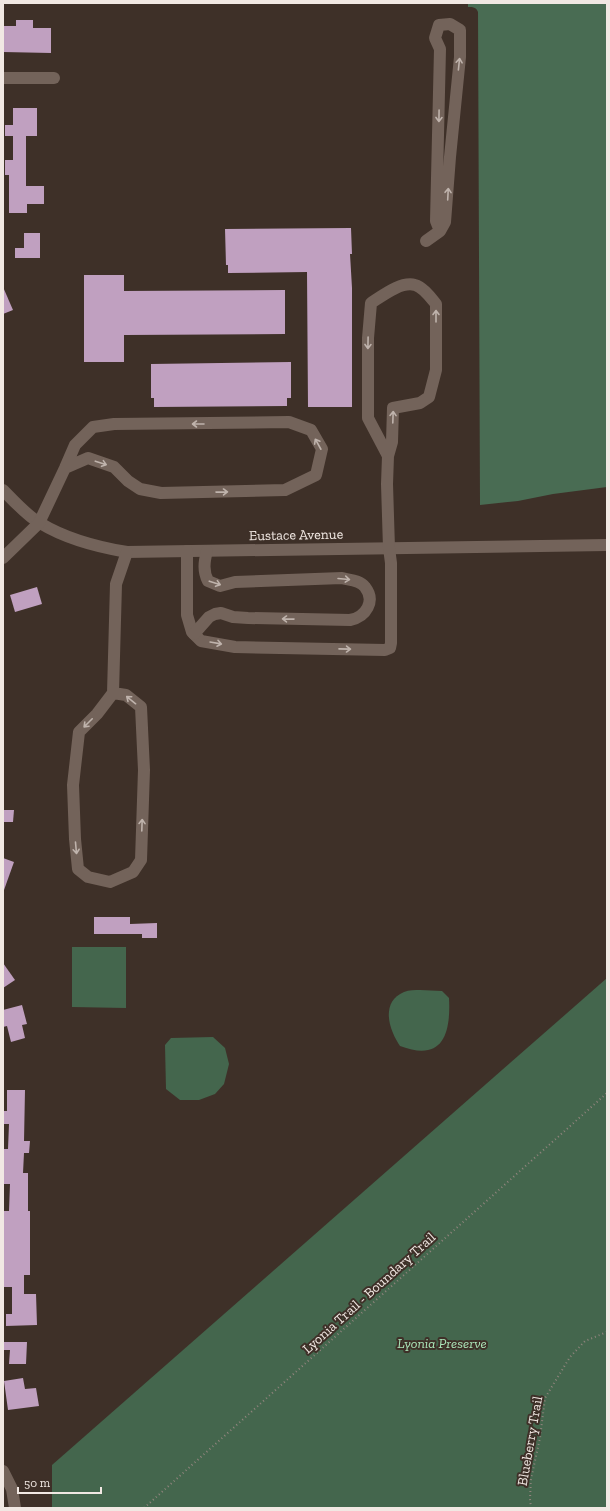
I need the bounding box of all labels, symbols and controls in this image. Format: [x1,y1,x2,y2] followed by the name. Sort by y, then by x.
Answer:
[455,58,463,71] one-way arrow
[435,109,443,122] one-way arrow
[444,188,451,201] one-way arrow
[432,310,440,323] one-way arrow
[364,336,372,349] one-way arrow
[389,411,397,424] one-way arrow
[192,420,205,428] one-way arrow
[314,438,322,450] one-way arrow
[95,460,108,467] one-way arrow
[215,488,228,495] one-way arrow
[249,526,344,544] street label: Eustace Avenue
[337,576,350,583] one-way arrow
[208,580,221,587] one-way arrow
[282,616,295,623] one-way arrow
[209,640,222,648] one-way arrow
[338,645,351,653] one-way arrow
[126,695,137,704] one-way arrow
[83,718,93,728] one-way arrow
[138,819,146,832] one-way arrow
[72,841,80,854] one-way arrow
[299,1229,439,1357] street label: Lyonia Trail - Boundary Trail
[397,1335,487,1352] park label: Lyonia Preserve
[514,1395,546,1487] street label: Blueberry Trail
[18,1469,101,1495] scale bar
[24,1476,51,1490] text: 50 m

